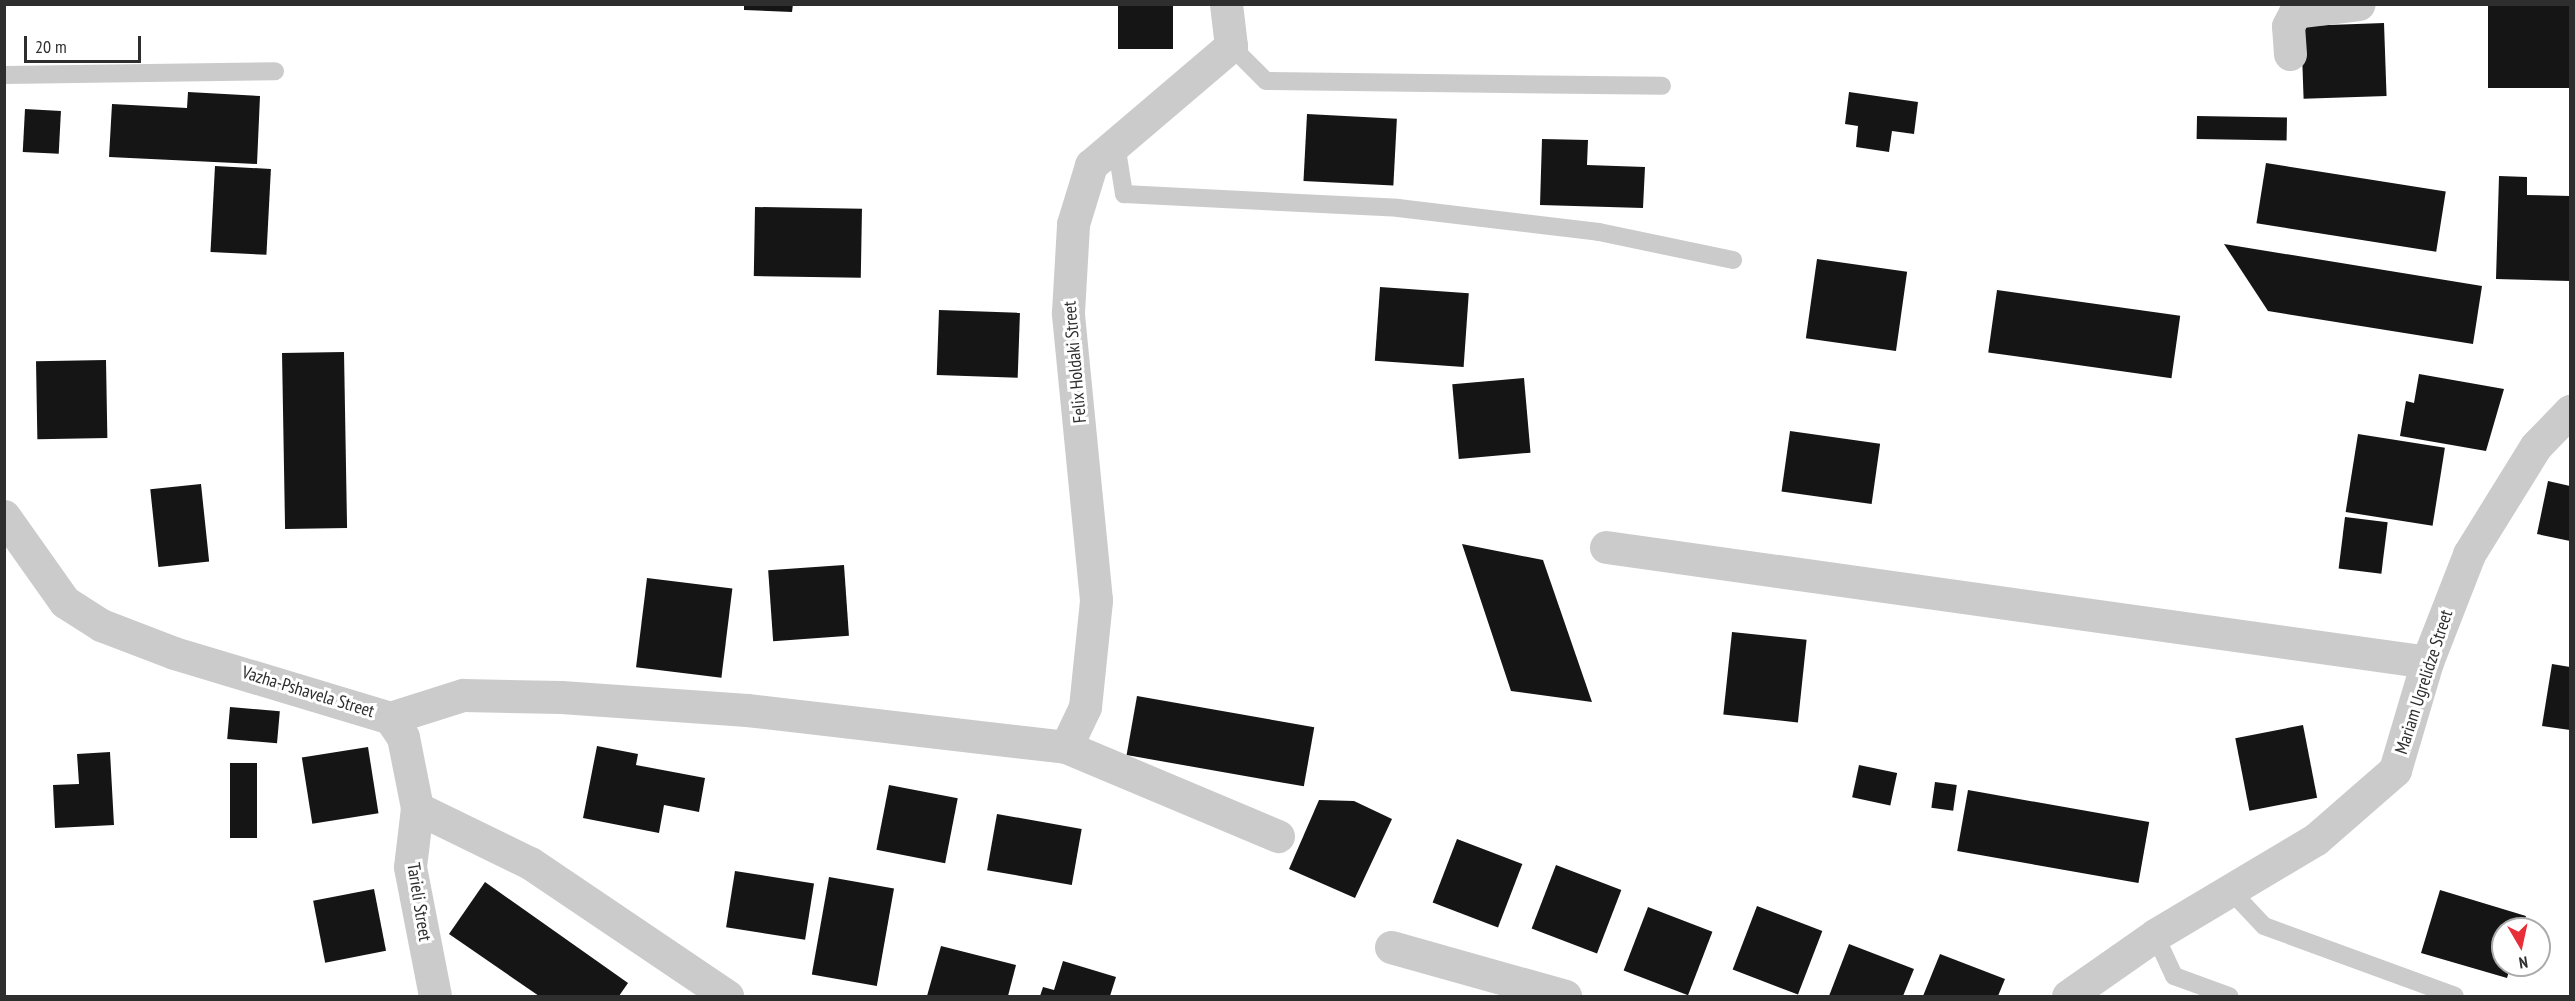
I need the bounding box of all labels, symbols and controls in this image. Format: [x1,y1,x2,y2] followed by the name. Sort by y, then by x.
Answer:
[27,24,144,62] scale bar
[35,35,67,58] text: 20 m
[1059,300,1091,424] street label: Felix Holdaki Street
[2390,607,2458,757] street label: Mariam Ugrelidze Street
[239,662,377,722] street label: Vazha-Pshavela Street
[402,861,436,943] street label: Tarieli Street
[2491,917,2551,977] north arrow
[2518,952,2529,973] text: N

